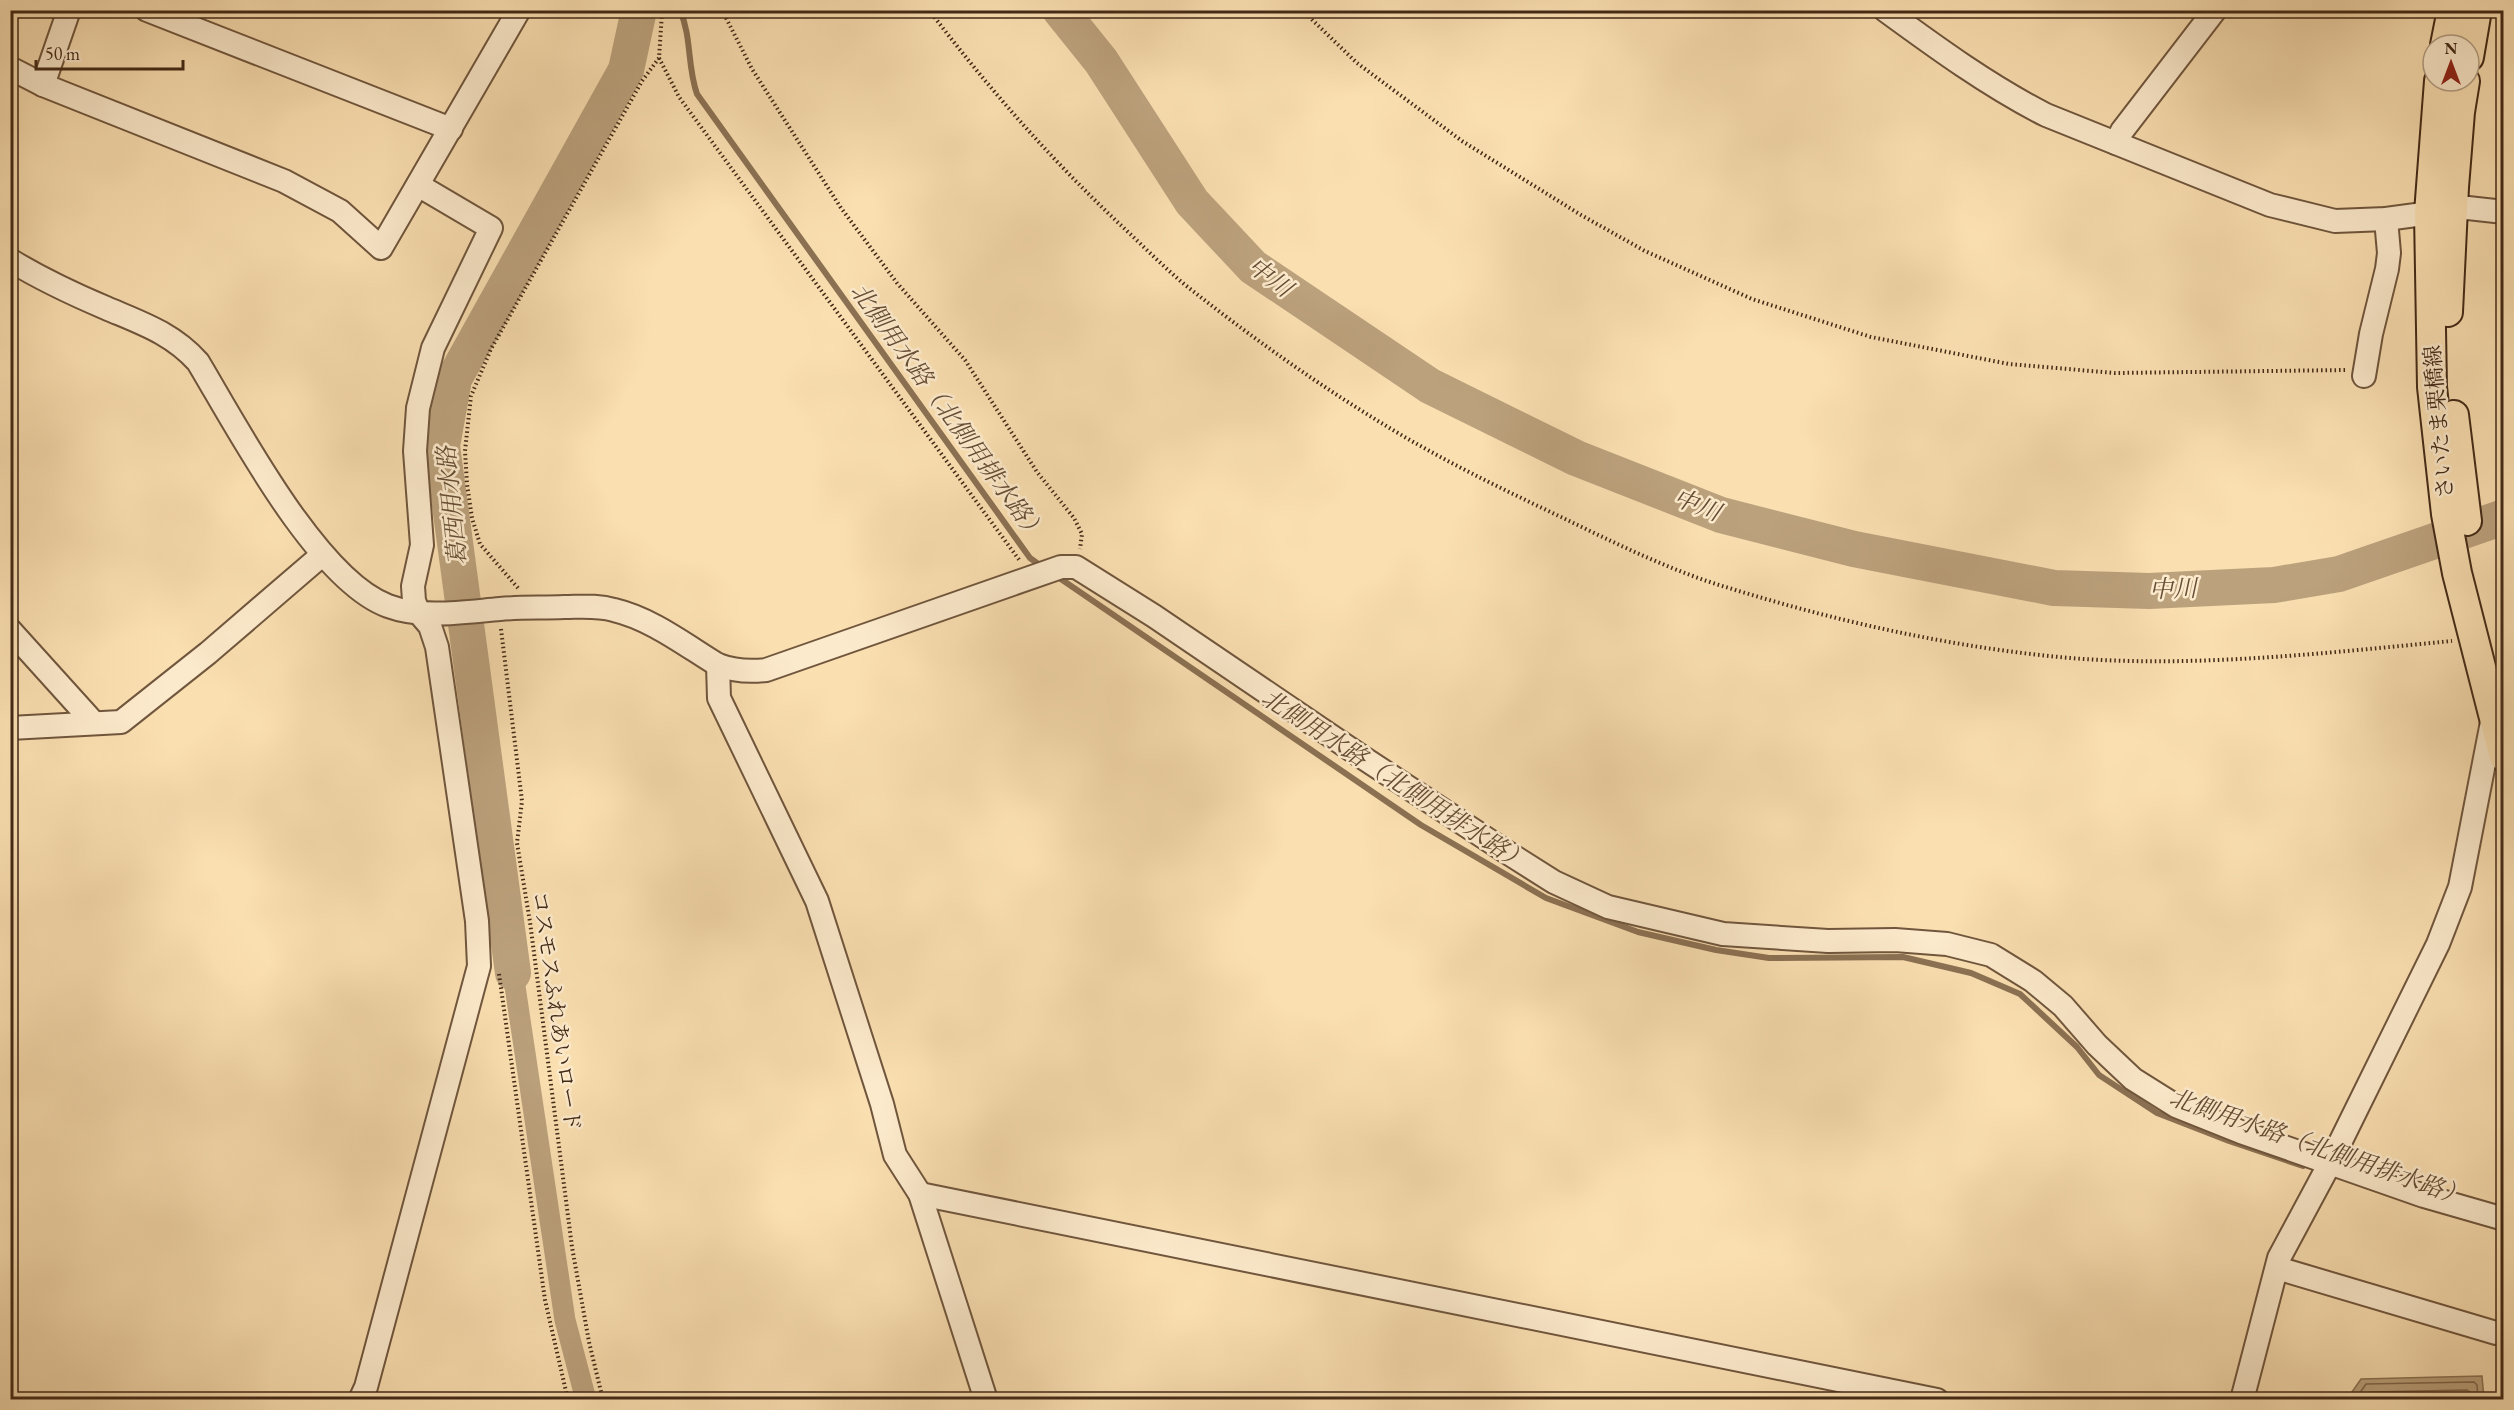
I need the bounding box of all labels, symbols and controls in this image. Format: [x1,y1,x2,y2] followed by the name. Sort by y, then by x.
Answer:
[36,33,183,71] scale bar
[2421,33,2481,93] north arrow
[2445,38,2458,59] text: N
[45,42,80,65] text: 50 m
[1242,250,1301,305] water label: 中川
[844,276,1053,547] water label: 北側用水路（北側用排水路）
[2417,344,2460,500] street label: さいたま栗橋線
[430,443,473,567] water label: 葛西用水路
[1669,481,1728,529] water label: 中川
[2148,572,2201,605] water label: 中川
[1256,682,1535,878] water label: 北側用水路（北側用排水路）
[525,889,588,1133] street label: コスモスふれあいロード
[2166,1081,2471,1212] water label: 北側用水路（北側用排水路）

